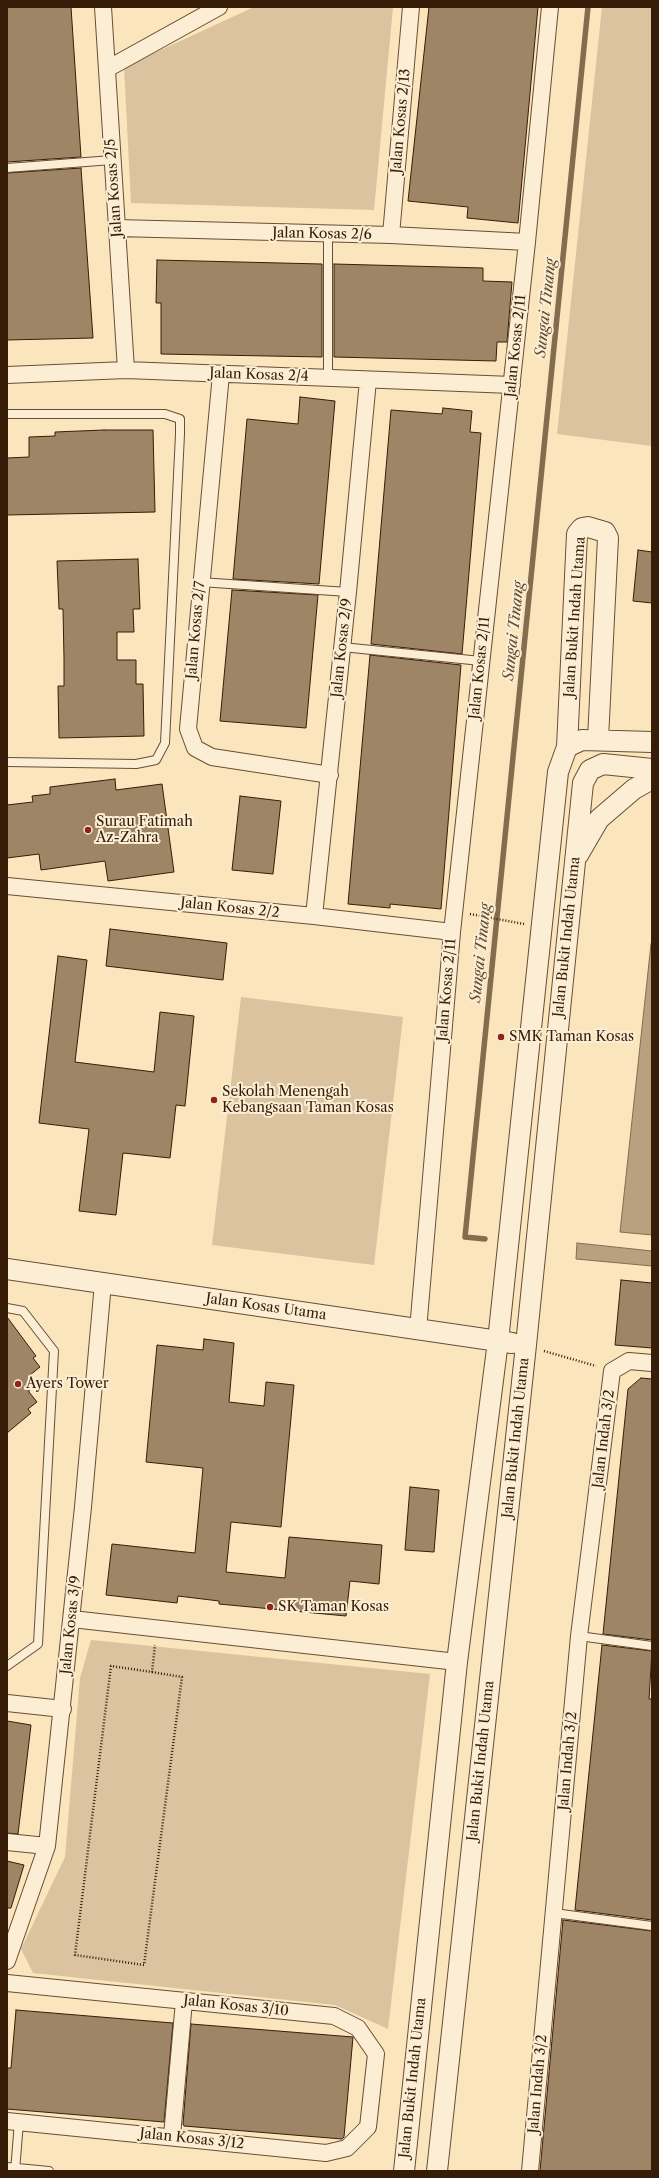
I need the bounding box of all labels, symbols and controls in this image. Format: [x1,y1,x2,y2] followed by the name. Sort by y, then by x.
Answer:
[388,68,414,174] street label: Jalan Kosas 2/13
[102,138,126,238] street label: Jalan Kosas 2/5
[272,225,372,243] street label: Jalan Kosas 2/6
[532,257,560,359] water label: Sungai Tinang
[502,294,530,398] street label: Jalan Kosas 2/11
[209,365,309,385] street label: Jalan Kosas 2/4
[561,536,589,698] street label: Jalan Bukit Indah Utama
[183,580,209,680] street label: Jalan Kosas 2/7
[500,580,528,682] water label: Sungai Tinang
[328,597,356,699] street label: Jalan Kosas 2/9
[466,616,494,720] street label: Jalan Kosas 2/11
[96,814,193,846] place label: Surau Fatimah Az-Zahra
[83,825,93,835] marker: Surau Fatimah Az-Zahra
[550,856,584,1018] street label: Jalan Bukit Indah Utama
[180,894,280,922] street label: Jalan Kosas 2/2
[467,902,495,1004] water label: Sungai Tinang
[434,938,460,1042] street label: Jalan Kosas 2/11
[509,1029,634,1045] place label: SMK Taman Kosas
[496,1032,506,1042] marker: SMK Taman Kosas
[222,1084,394,1116] place label: Sekolah Menengah Kebangsaan Taman Kosas
[209,1095,219,1105] marker: Sekolah Menengah Kebangsaan Taman Kosas
[205,1290,327,1324] street label: Jalan Kosas Utama
[499,1357,533,1519] street label: Jalan Bukit Indah Utama
[26,1376,109,1392] place label: Ayers Tower
[13,1379,23,1389] marker: Ayers Tower
[590,1389,618,1489] street label: Jalan Indah 3/2
[57,1575,85,1675] street label: Jalan Kosas 3/9
[278,1599,389,1615] place label: SK Taman Kosas
[265,1602,275,1612] marker: SK Taman Kosas
[464,1680,498,1842] street label: Jalan Bukit Indah Utama
[555,1711,581,1811] street label: Jalan Indah 3/2
[182,1992,290,2020] street label: Jalan Kosas 3/10
[396,1997,430,2159] street label: Jalan Bukit Indah Utama
[525,2034,551,2134] street label: Jalan Indah 3/2
[139,2125,245,2153] street label: Jalan Kosas 3/12

